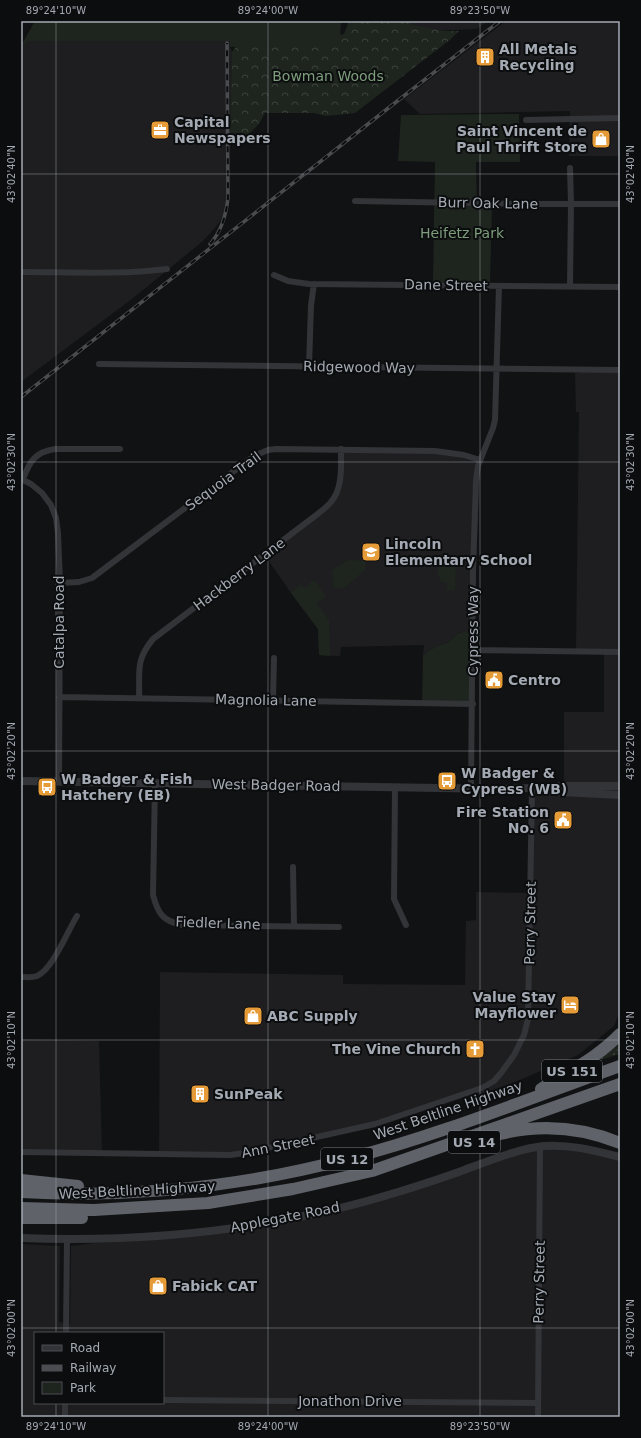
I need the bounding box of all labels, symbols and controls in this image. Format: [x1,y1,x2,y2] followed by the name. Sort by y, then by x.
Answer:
[26,5,86,16] text: 89°24'10"W
[238,5,298,16] text: 89°24'00"W
[450,5,510,16] text: 89°23'50"W
[499,41,577,73] place label: All Metals Recycling
[474,46,496,68] building icon: All Metals Recycling
[272,68,384,84] park label: Bowman Woods
[174,114,271,146] place label: Capital Newspapers
[149,119,171,141] office icon: Capital Newspapers
[456,123,587,155] place label: Saint Vincent de Paul Thrift Store
[590,128,612,150] shop icon: Saint Vincent de Paul Thrift Store
[6,145,17,203] text: 43°02'40"N
[625,145,636,203] text: 43°02'40"N
[438,194,538,212] street label: Burr Oak Lane
[420,225,505,241] park label: Heifetz Park
[404,276,489,294] street label: Dane Street
[303,358,415,376] street label: Ridgewood Way
[6,433,17,491] text: 43°02'30"N
[625,433,636,491] text: 43°02'30"N
[182,448,264,514] street label: Sequoia Trail
[190,534,288,614] street label: Hackberry Lane
[385,536,532,568] place label: Lincoln Elementary School
[360,541,382,563] school or university icon: Lincoln Elementary School
[51,575,67,669] street label: Catalpa Road
[465,586,481,676] street label: Cypress Way
[483,669,505,691] public building icon: Centro
[508,672,561,688] place label: Centro
[215,691,317,709] street label: Magnolia Lane
[6,722,17,780] text: 43°02'20"N
[625,722,636,780] text: 43°02'20"N
[461,765,567,797] place label: W Badger & Cypress (WB)
[436,770,458,792] bus stop icon: W Badger & Cypress (WB)
[61,771,193,803] place label: W Badger & Fish Hatchery (EB)
[36,776,58,798] bus stop icon: W Badger & Fish Hatchery (EB)
[211,776,341,794] street label: West Badger Road
[456,804,549,836] place label: Fire Station No. 6
[552,809,574,831] public building icon: Fire Station No. 6
[521,881,539,965] street label: Perry Street
[175,914,261,932] street label: Fiedler Lane
[472,989,556,1021] place label: Value Stay Mayflower
[559,994,581,1016] hotel icon: Value Stay Mayflower
[242,1005,264,1027] shop icon: ABC Supply
[267,1008,358,1024] place label: ABC Supply
[6,1011,17,1069] text: 43°02'10"N
[625,1011,636,1069] text: 43°02'10"N
[464,1038,486,1060] church icon: The Vine Church
[332,1041,461,1057] place label: The Vine Church
[542,1060,602,1082] road number: US 151
[371,1077,525,1143] street label: West Beltline Highway
[189,1083,211,1105] building icon: SunPeak
[214,1086,283,1102] place label: SunPeak
[240,1131,316,1161] street label: Ann Street
[448,1131,500,1153] road number: US 14
[321,1148,373,1170] road number: US 12
[58,1178,216,1202] street label: West Beltline Highway
[229,1199,341,1235] street label: Applegate Road
[530,1240,548,1324] street label: Perry Street
[147,1275,169,1297] shop icon: Fabick CAT
[172,1278,258,1294] place label: Fabick CAT
[6,1299,17,1357] text: 43°02'00"N
[625,1299,636,1357] text: 43°02'00"N
[34,1332,164,1404] legend
[70,1341,100,1355] text: Road
[70,1361,116,1375] text: Railway
[70,1381,96,1395] text: Park
[297,1393,402,1409] street label: Jonathon Drive
[26,1421,86,1432] text: 89°24'10"W
[238,1421,298,1432] text: 89°24'00"W
[450,1421,510,1432] text: 89°23'50"W

